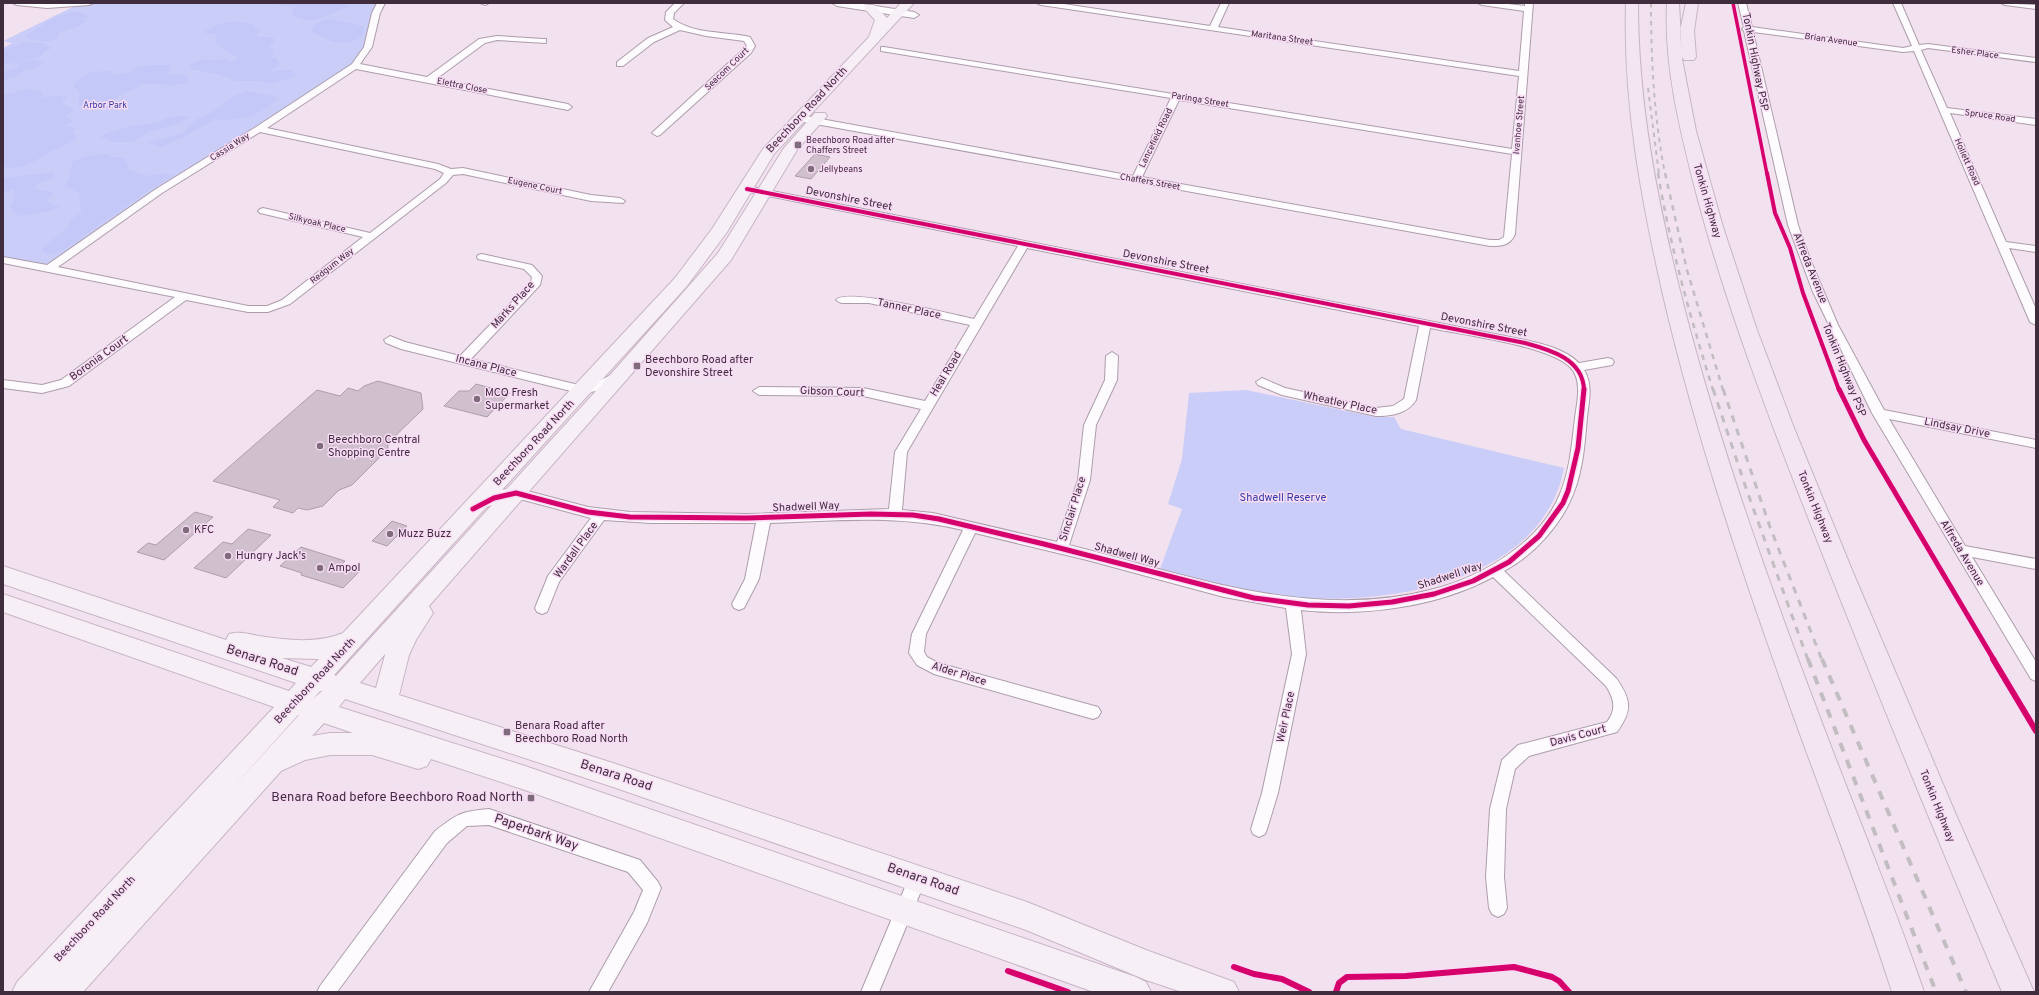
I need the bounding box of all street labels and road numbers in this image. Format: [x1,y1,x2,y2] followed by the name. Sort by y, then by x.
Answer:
[1739,12,1771,112] street label: Tonkin Highway PSP
[1250,28,1314,48] street label: Maritana Street
[1804,31,1858,49] street label: Brian Avenue
[703,45,751,93] street label: Seacom Court
[1951,45,1999,61] street label: Esher Place
[763,64,851,156] street label: Beechboro Road North
[436,76,488,96] street label: Elettra Close
[1170,90,1230,110] street label: Paringa Street
[1511,95,1527,155] street label: Ivanhoe Street
[1137,106,1175,170] street label: Lancefield Road
[1964,107,2016,125] street label: Spruce Road
[208,130,252,164] street label: Cassia Way
[1952,137,1982,187] street label: Hollett Road
[1690,162,1724,240] street label: Tonkin Highway
[1119,171,1181,193] street label: Chaffers Street
[507,175,563,197] street label: Eugene Court
[805,184,893,214] street label: Devonshire Street
[287,211,347,235] street label: Silkyoak Place
[1789,231,1831,305] street label: Alfreda Avenue
[308,245,356,286] street label: Redgum Way
[1122,247,1210,277] street label: Devonshire Street
[488,278,538,332] street label: Marks Place
[876,295,942,323] street label: Tanner Place
[1440,310,1528,340] street label: Devonshire Street
[1819,321,1869,419] street label: Tonkin Highway PSP
[67,332,131,384] street label: Boronia Court
[927,349,965,399] street label: Heal Road
[454,352,518,380] street label: Incana Place
[800,384,864,400] street label: Gibson Court
[1302,388,1378,418] street label: Wheatley Place
[490,397,578,489] street label: Beechboro Road North
[1923,415,1991,441] street label: Lindsay Drive
[1794,469,1836,546] street label: Tonkin Highway
[1057,475,1089,543] street label: Sinclair Place
[772,499,840,515] street label: Shadwell Way
[1937,517,1987,589] street label: Alfreda Avenue
[551,519,601,581] street label: Wardall Place
[1093,540,1161,571] street label: Shadwell Way
[1416,559,1484,593] street label: Shadwell Way
[271,635,359,727] street label: Beechboro Road North
[224,642,300,680] street label: Benara Road
[930,659,988,689] street label: Alder Place
[1274,690,1298,744] street label: Weir Place
[1548,722,1608,750] street label: Davis Court
[578,757,654,795] street label: Benara Road
[1916,768,1958,845] street label: Tonkin Highway
[492,811,580,855] street label: Paperbark Way
[885,860,961,900] street label: Benara Road
[51,873,139,965] street label: Beechboro Road North

